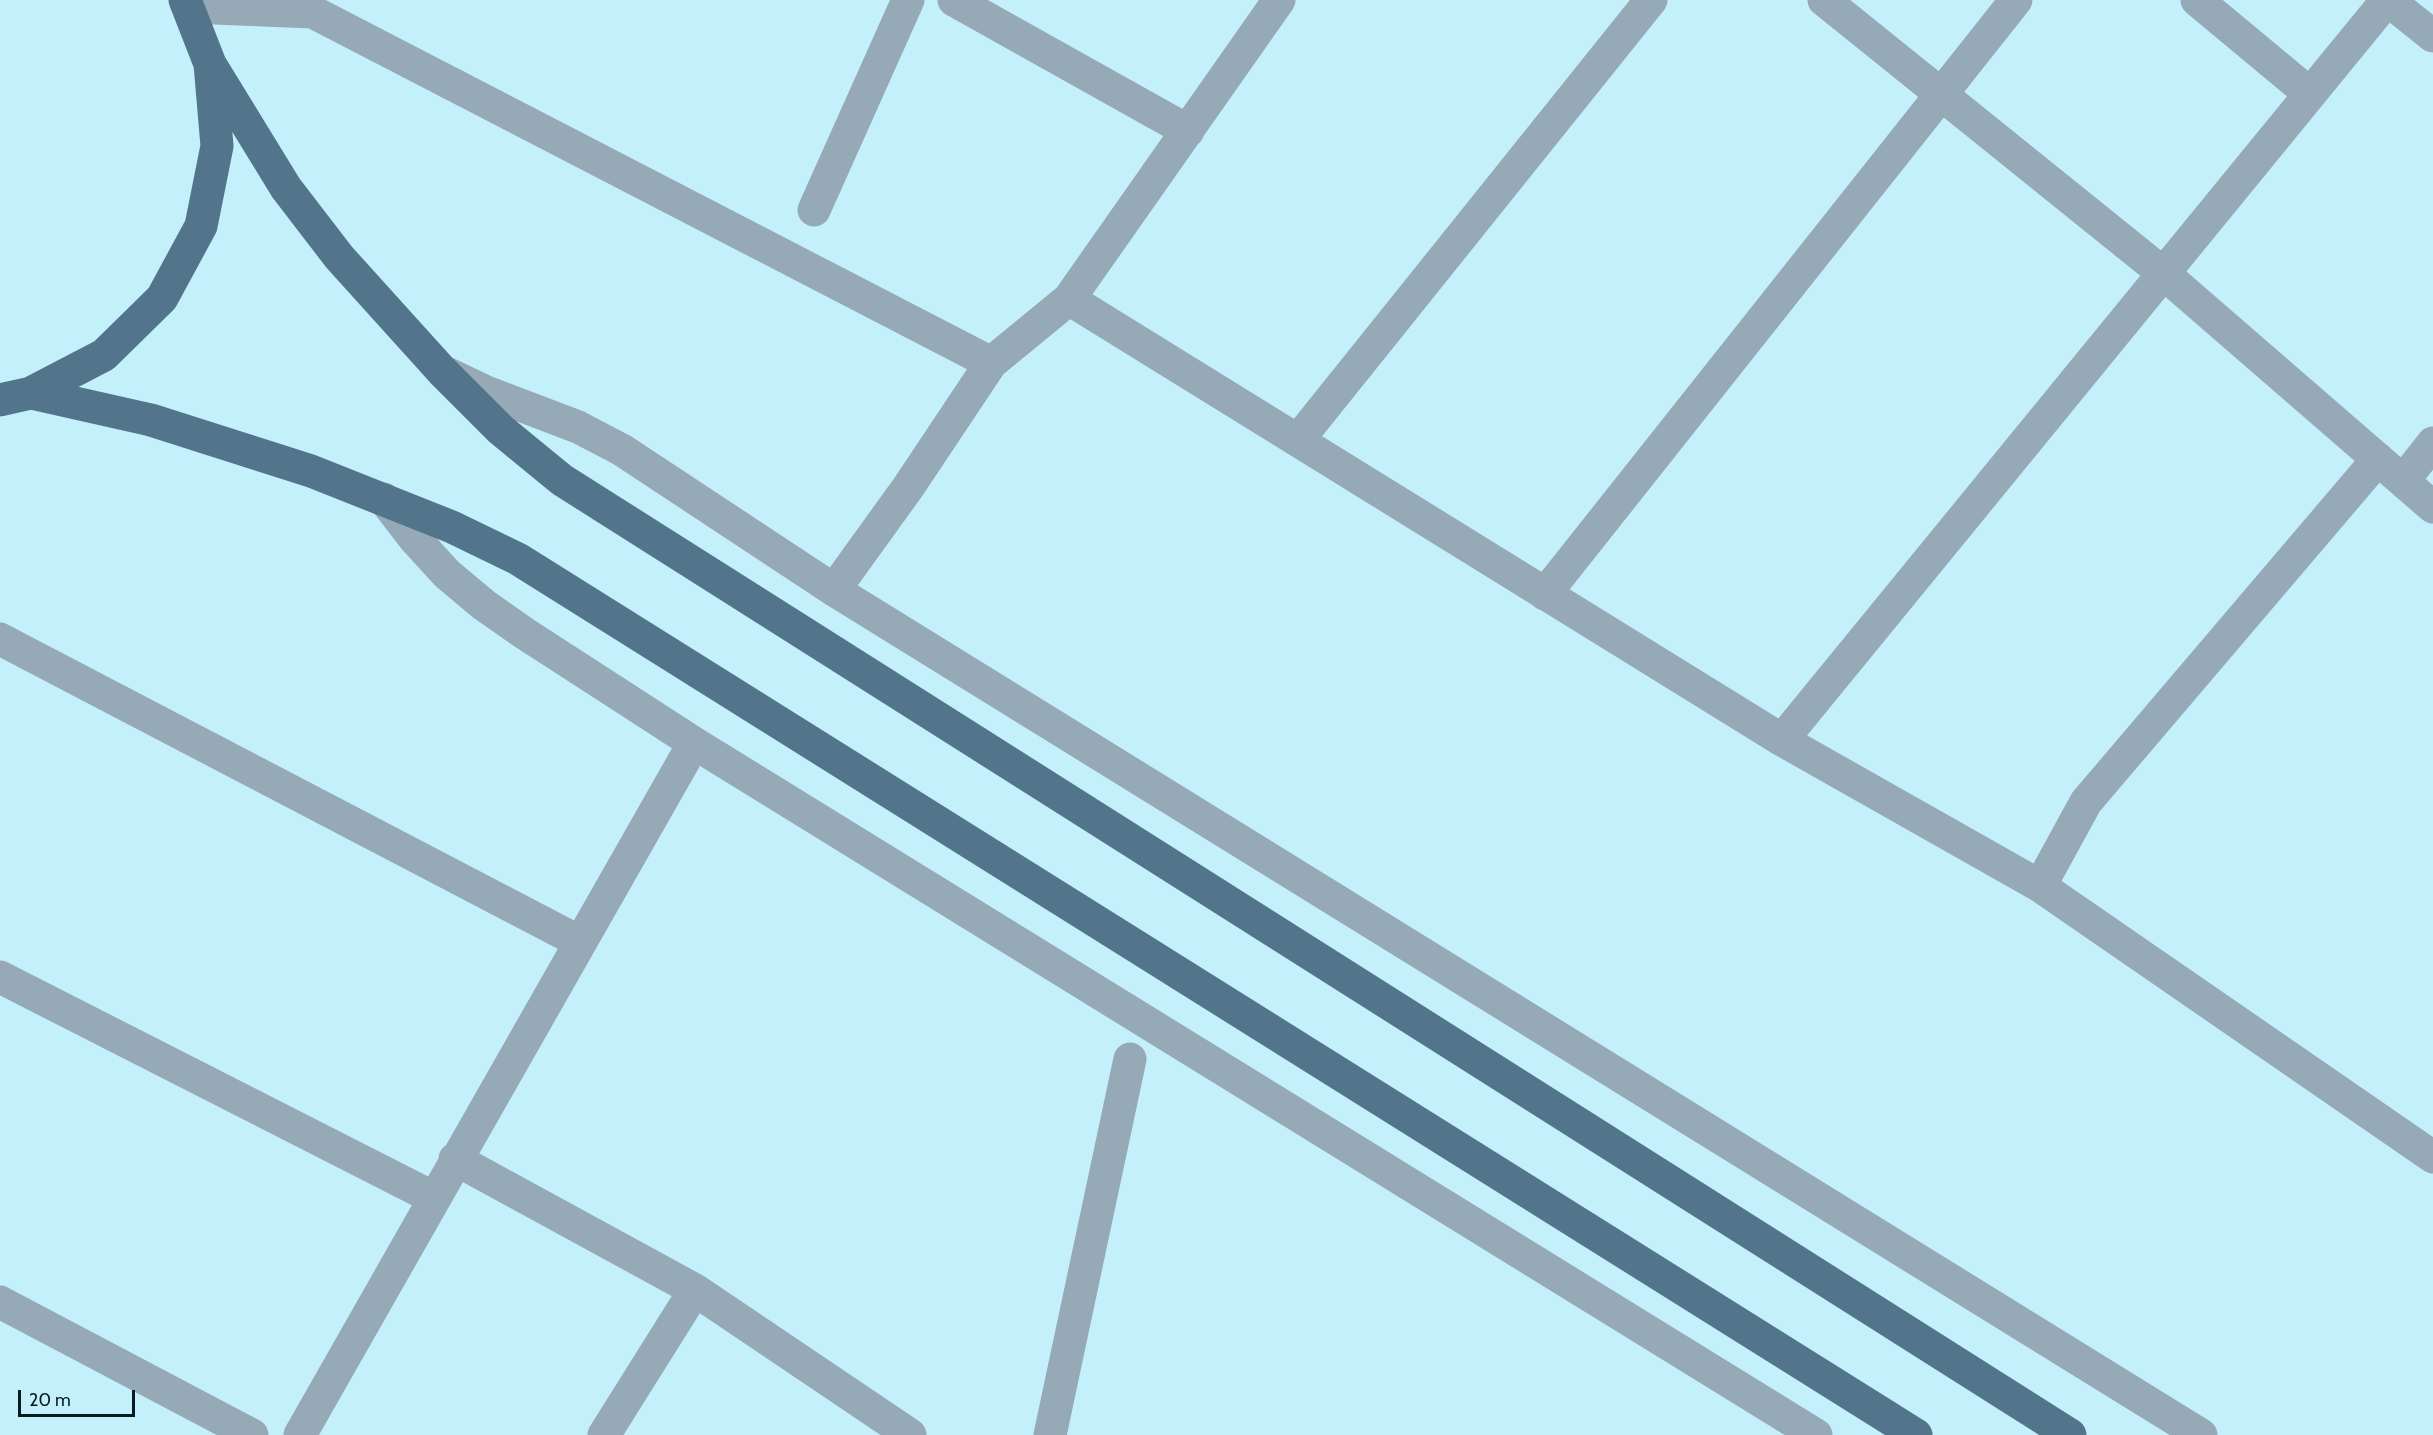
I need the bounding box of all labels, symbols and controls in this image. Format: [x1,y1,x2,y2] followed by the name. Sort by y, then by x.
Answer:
[21,1378,138,1416] scale bar
[29,1389,71,1411] text: 20 m

